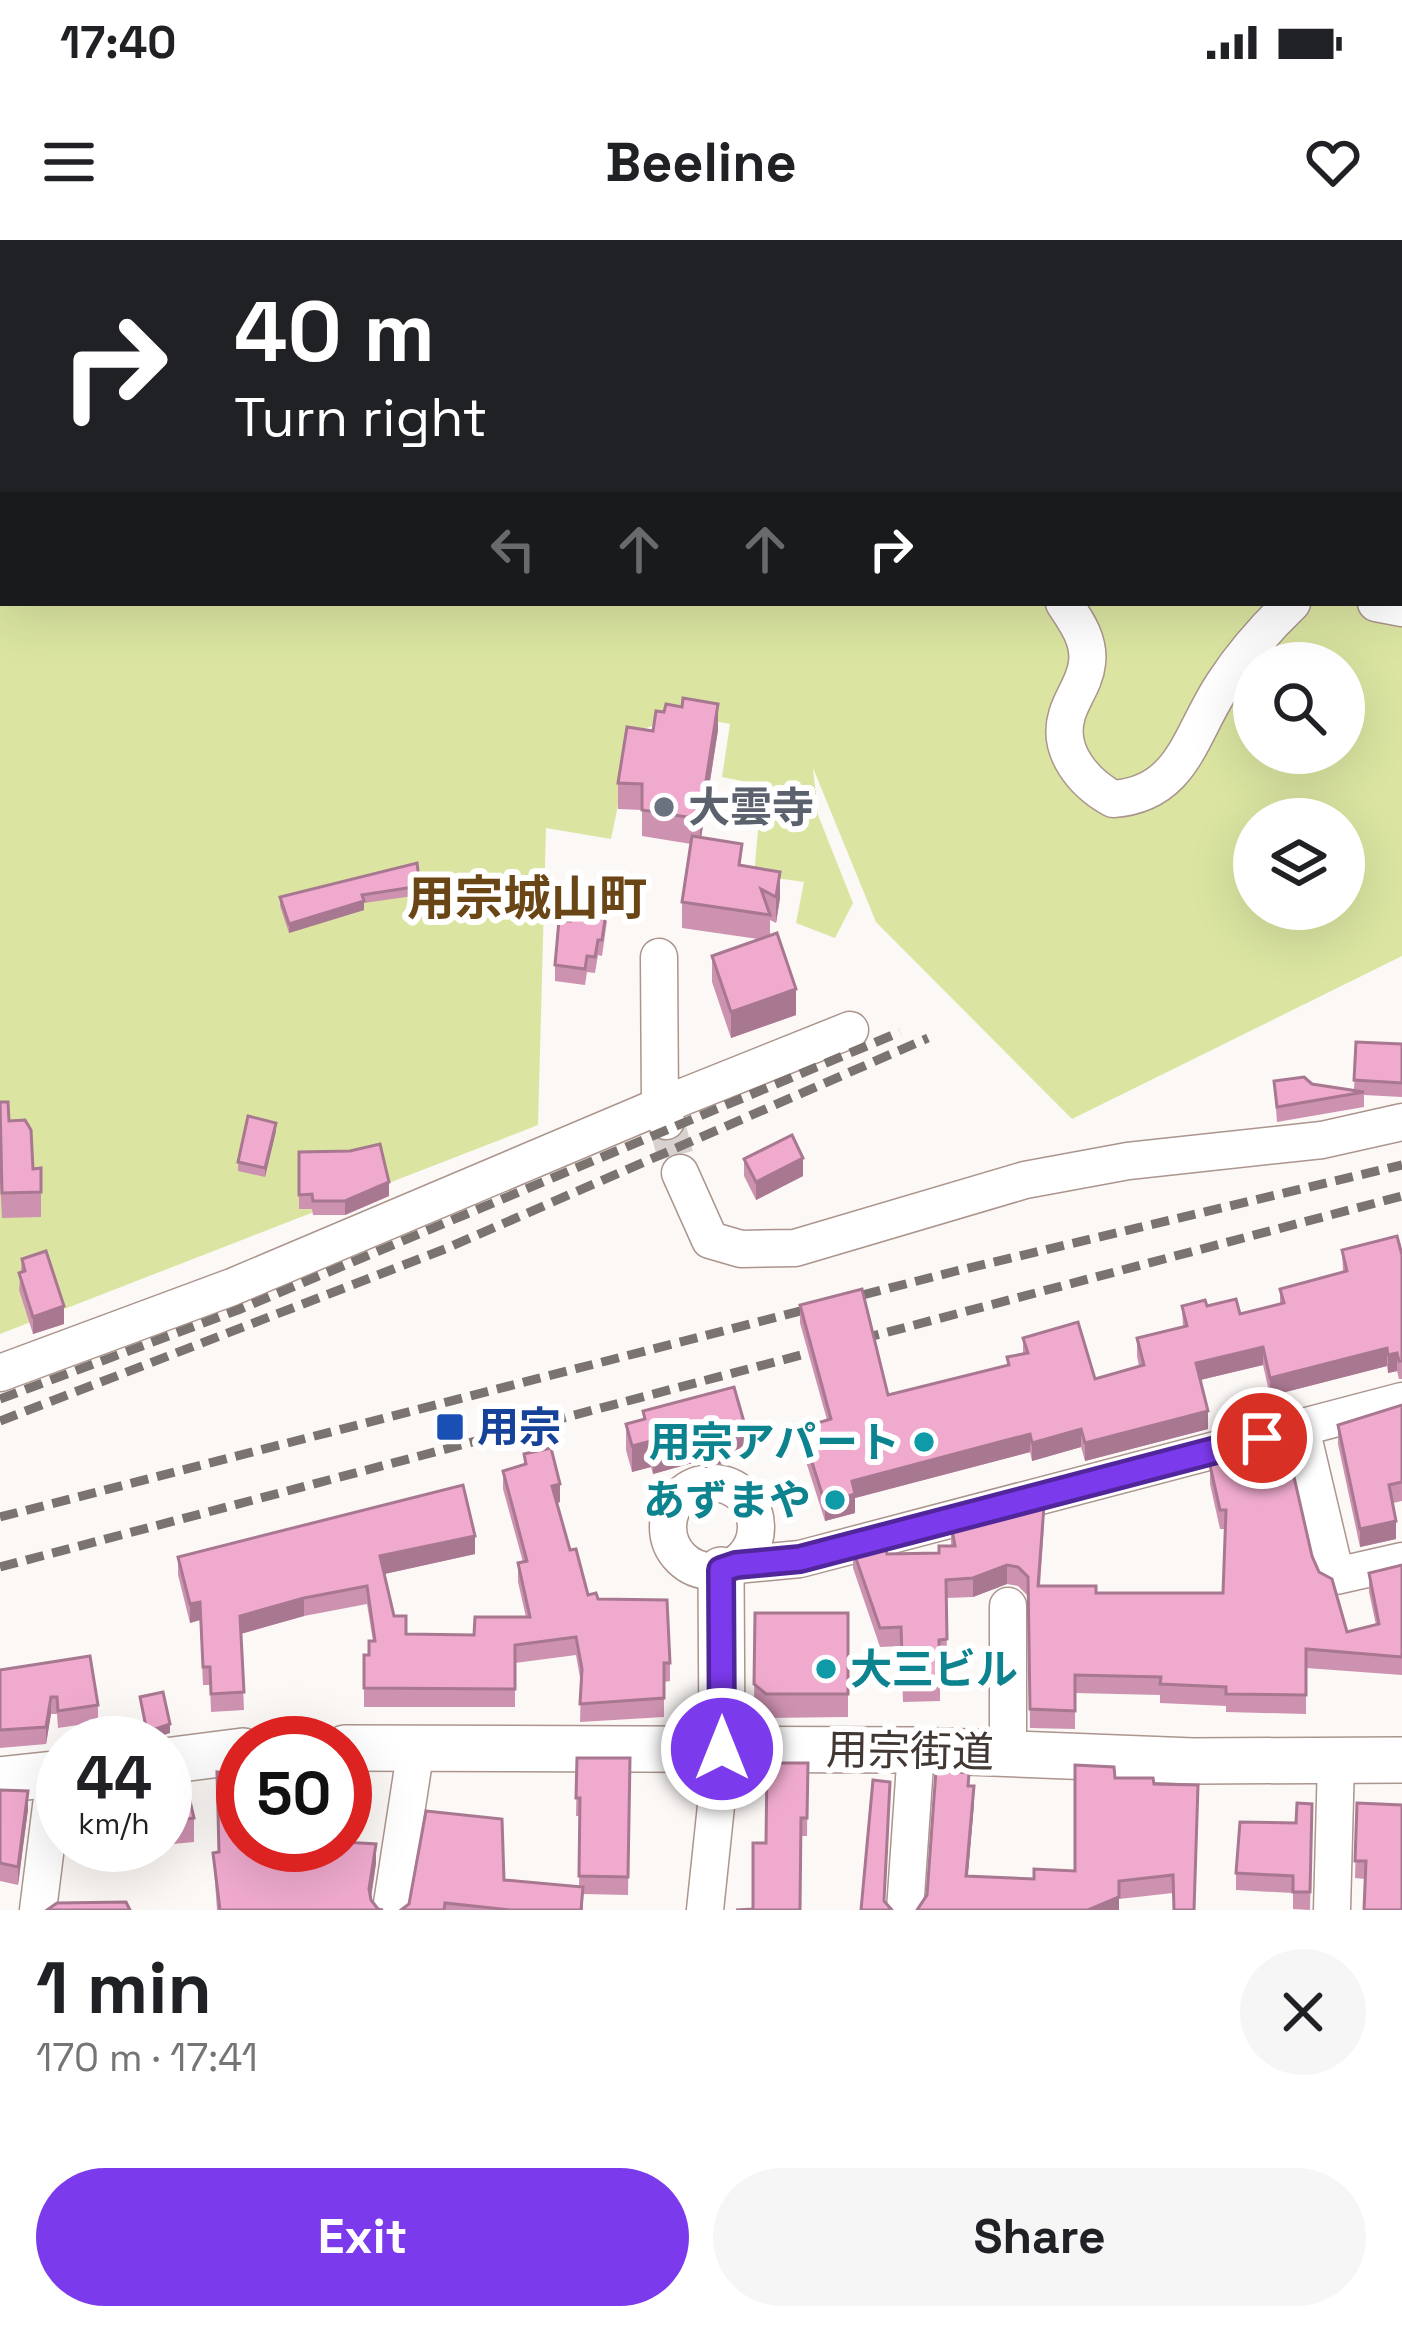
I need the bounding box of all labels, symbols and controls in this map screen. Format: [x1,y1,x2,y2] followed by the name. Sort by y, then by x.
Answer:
[60,14,176,71] text: 17:40
[605,128,797,197] text: Beeline
[36,129,102,195] icon: menu
[1300,129,1366,195] icon: heart
[234,278,435,386] text: 40 m
[36,288,192,444] icon: right
[234,383,487,452] text: Turn right
[480,516,546,582] icon: left
[606,516,672,582] icon: ahead
[732,516,798,582] icon: ahead
[858,516,924,582] icon: right
[1233,642,1365,930] map controls
[1233,642,1365,774] button: search
[688,781,814,834] place label: 大雲寺
[651,794,677,820] marker: 大雲寺
[1233,798,1365,930] button: layers
[407,868,647,929] district label: 用宗城山町
[1211,1387,1313,1489] pin
[477,1401,561,1454] place label: 用宗
[1229,1405,1295,1471] icon: arrive
[434,1411,466,1443] marker: 用宗
[649,1416,900,1469] place label: 用宗アパート
[911,1429,937,1455] marker: 用宗アパート
[643,1474,811,1527] place label: あずまや
[822,1487,848,1513] marker: あずまや
[850,1643,1018,1696] place label: 大三ビル
[813,1656,839,1682] marker: 大三ビル
[659,1686,785,1812] position arrow
[216,1716,372,1872] speed limit sign: 50
[826,1723,994,1779] street label: 用宗街道
[76,1740,152,1817] text: 44
[78,1804,150,1843] text: km/h
[36,1942,212,2034] text: 1 min
[1240,1949,1366,2075] button: close
[36,2033,258,2082] text: 170 m · 17:41
[36,2168,689,2306] button: Exit
[713,2168,1366,2306] button: Share

